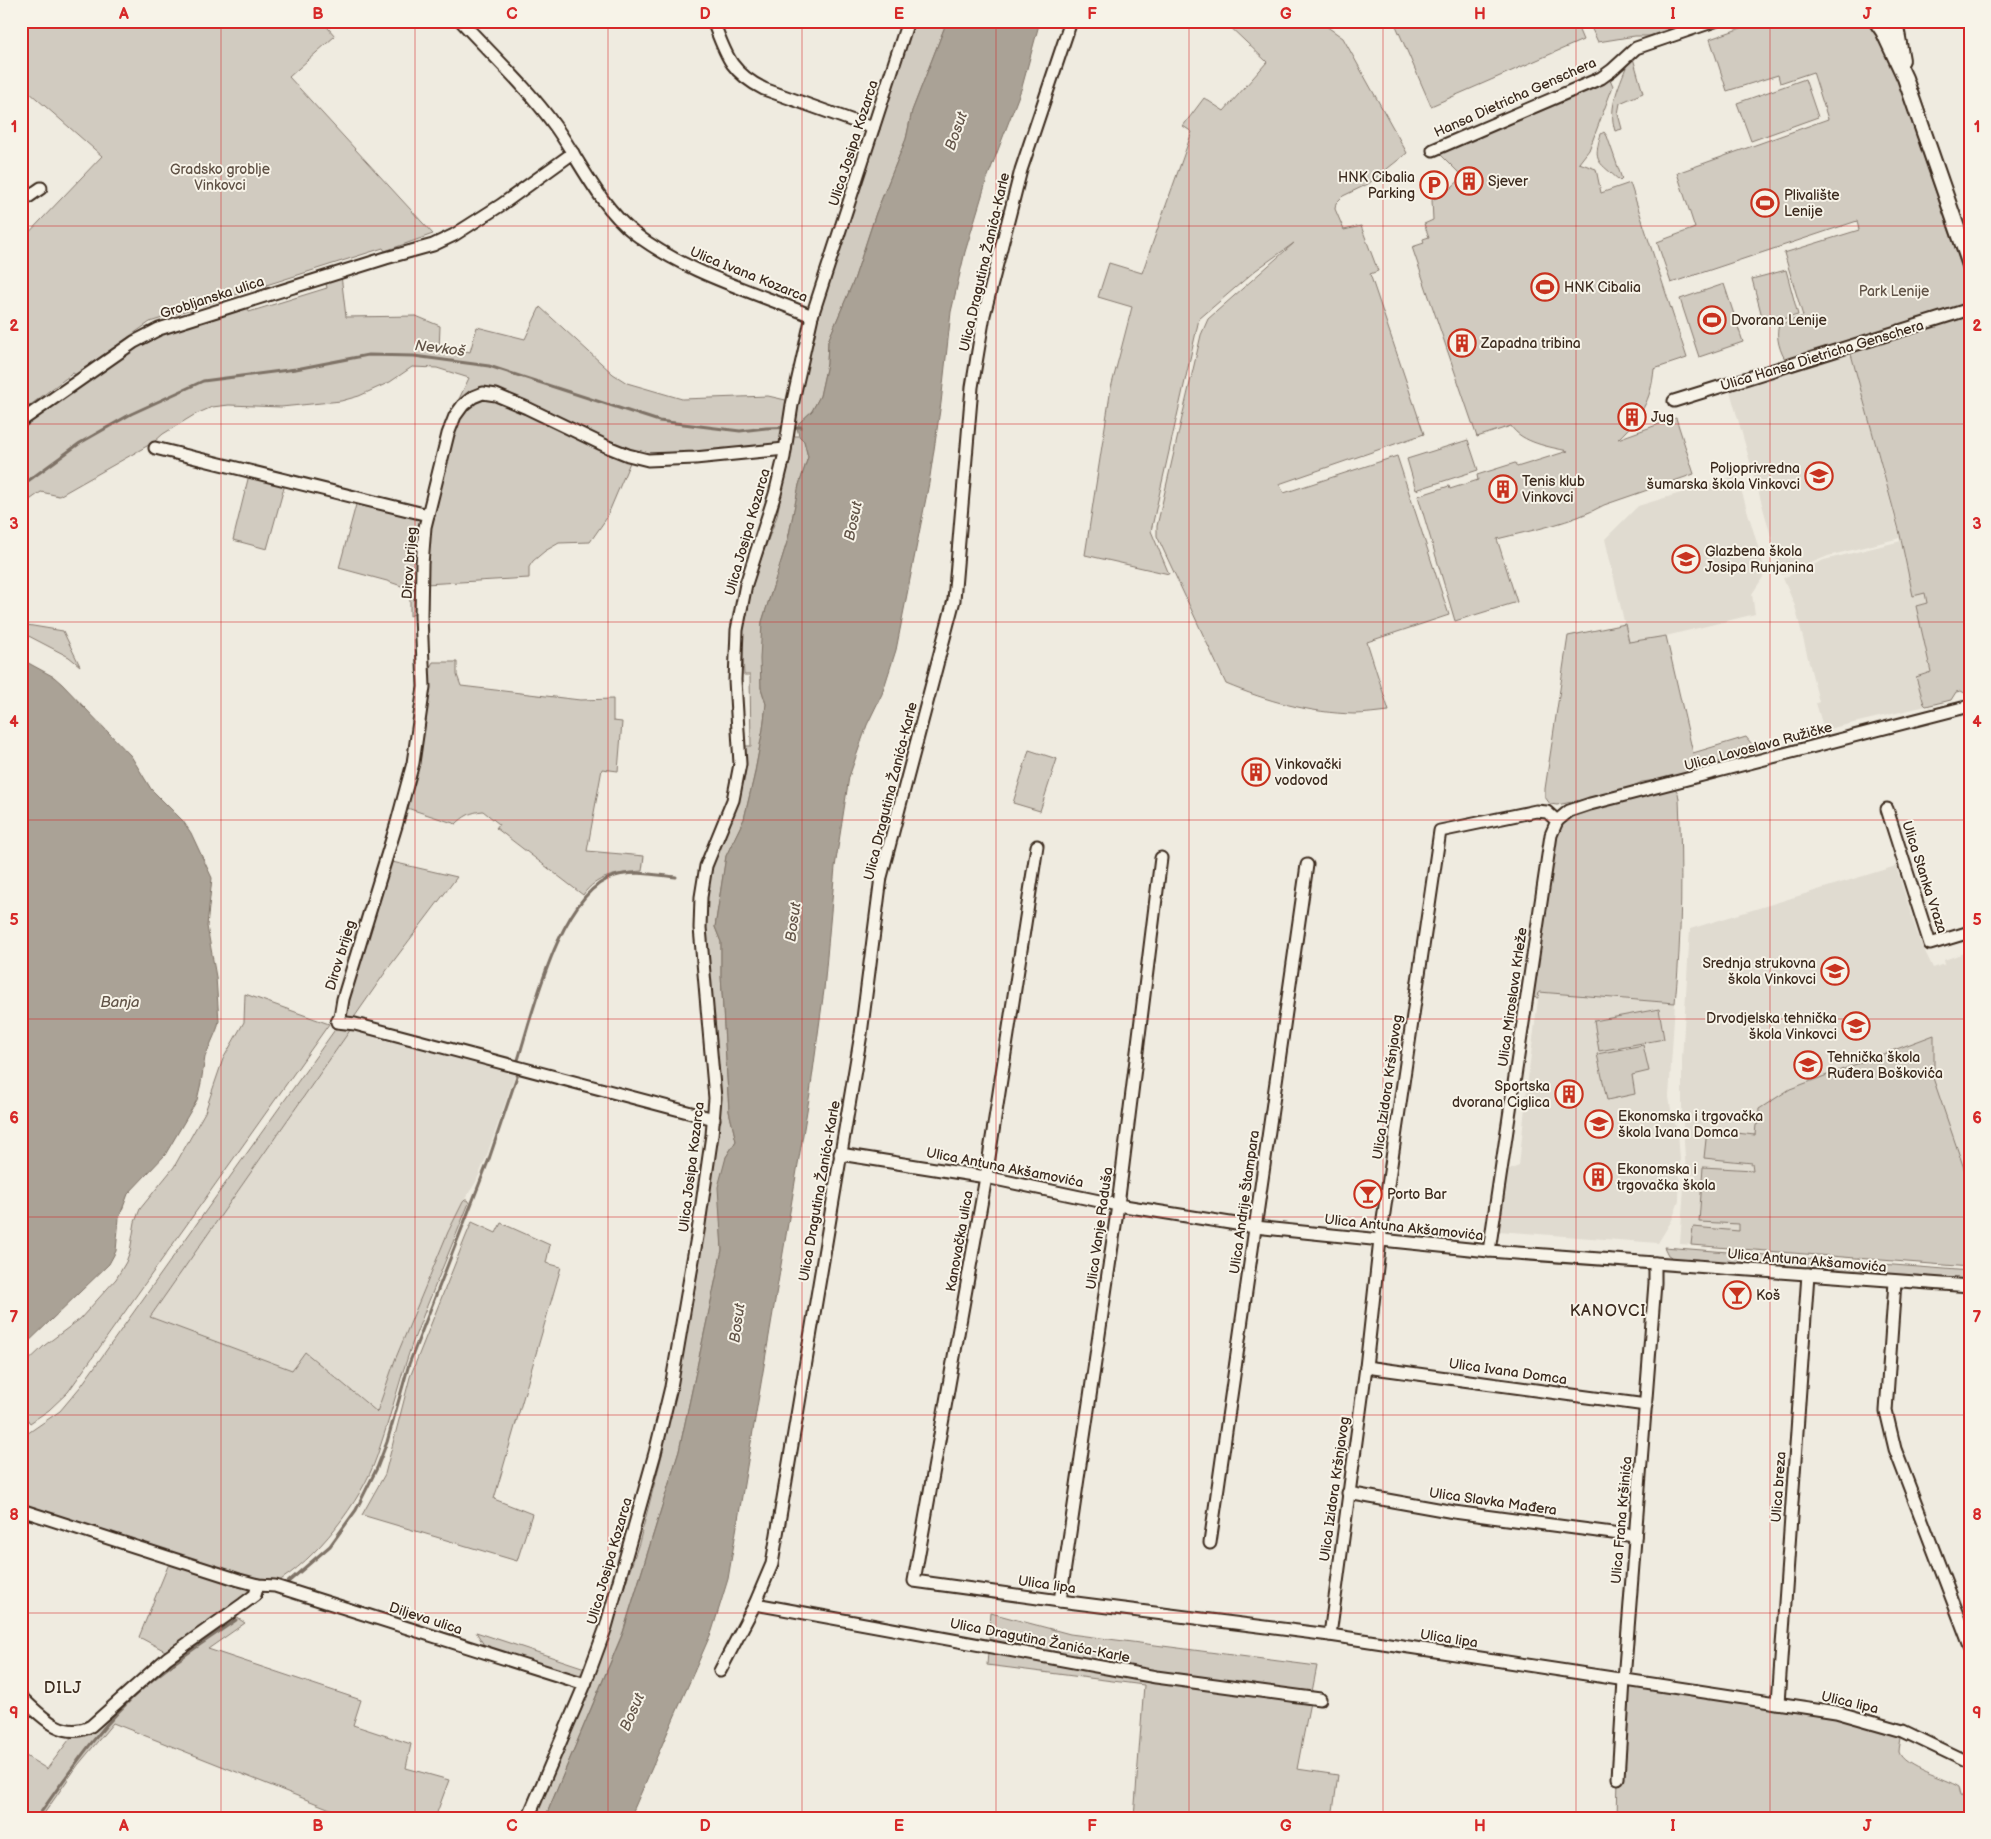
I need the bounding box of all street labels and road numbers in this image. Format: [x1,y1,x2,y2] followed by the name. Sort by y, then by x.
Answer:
[1431,54,1599,141] street label: Hansa Dietricha Genschera
[825,78,882,208] street label: Ulica Josipa Kozarca
[955,171,1013,353] street label: Ulica Dragutina Žanića-Karle
[687,243,810,306] street label: Ulica Ivana Kozarca
[158,273,266,322] street label: Grobljanska ulica
[1718,316,1926,395] street label: Ulica Hansa Dietricha Genschera
[721,467,774,598] street label: Ulica Josipa Kozarca
[398,526,421,600] street label: Dirov brijeg
[859,700,921,882] street label: Ulica Dragutina Žanića-Karle
[1682,719,1834,774] street label: Ulica Lavoslava Ružičke
[1898,819,1951,936] street label: Ulica Stanka Vraza
[322,918,359,992] street label: Dirov brijeg
[1494,926,1531,1068] street label: Ulica Miroslava Krleže
[1369,1014,1406,1161] street label: Ulica Izidora Kršnjavog
[794,1099,844,1283] street label: Ulica Dragutina Žanića-Karle
[675,1101,708,1233] street label: Ulica Josipa Kozarca
[1225,1129,1263,1275] street label: Ulica Andrije Štampara
[925,1144,1085,1191] street label: Ulica Antuna Akšamovića
[1082,1166,1117,1290] street label: Ulica Vanje Raduša
[942,1189,977,1293] street label: Kanovačka ulica
[1324,1211,1484,1244] street label: Ulica Antuna Akšamovića
[1727,1245,1887,1276] street label: Ulica Antuna Akšamovića
[1448,1355,1568,1388] street label: Ulica Ivana Domca
[1316,1416,1353,1563] street label: Ulica Izidora Kršnjavog
[1768,1451,1789,1523] street label: Ulica breza
[1607,1455,1636,1585] street label: Ulica Frana Kršinića
[1428,1484,1558,1519] street label: Ulica Slavka Mađera
[583,1496,636,1627] street label: Ulica Josipa Kozarca
[1017,1572,1077,1597] street label: Ulica lipa
[387,1599,465,1638] street label: Diljeva ulica
[948,1614,1132,1666] street label: Ulica Dragutina Žanića-Karle
[1419,1626,1479,1651] street label: Ulica lipa
[1820,1688,1880,1717] street label: Ulica lipa

